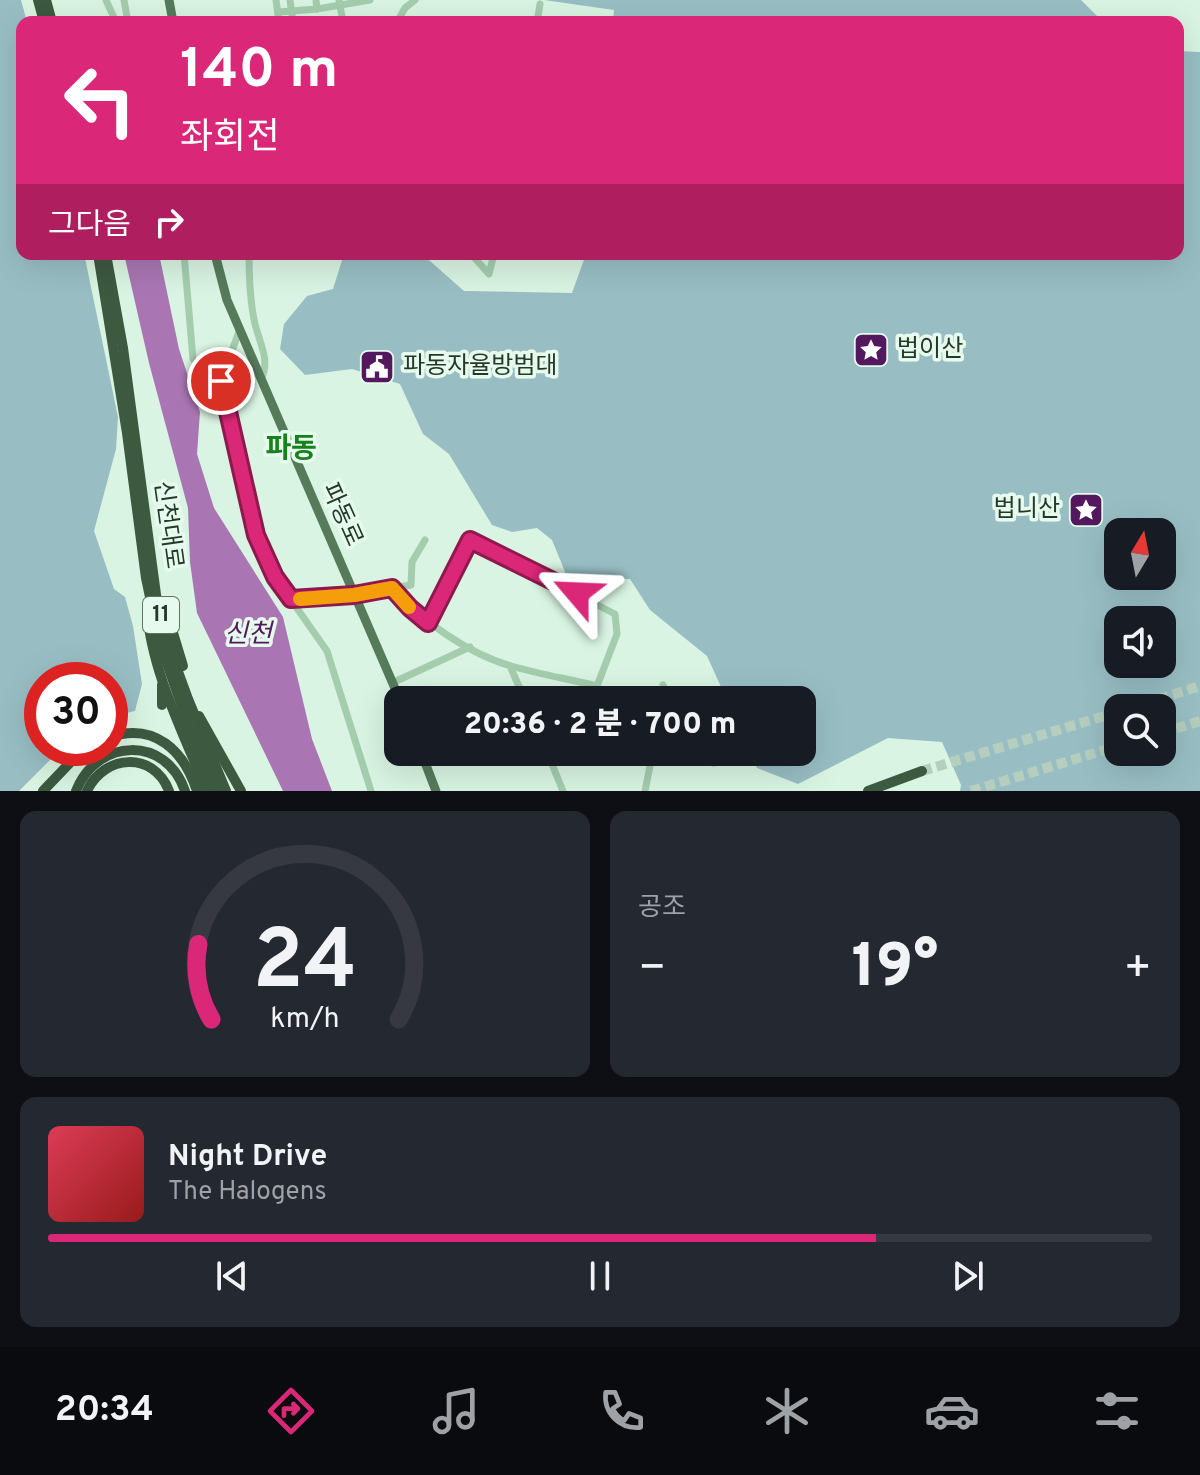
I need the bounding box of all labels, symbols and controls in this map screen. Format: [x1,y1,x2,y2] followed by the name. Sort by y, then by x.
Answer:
[180,37,338,107] text: 140 m
[48,48,152,152] icon: left
[180,116,279,162] text: 좌회전
[147,200,191,244] icon: right
[48,208,131,245] text: 그다음
[852,331,890,369] place icon: 법이산
[897,335,963,365] place label: 법이산
[187,347,255,415] pin
[358,348,396,386] public building icon: 파동자율방범대
[403,352,558,382] place label: 파동자율방범대
[199,359,243,403] icon: arrive
[265,432,317,468] district label: 파동
[146,479,188,571] street label: 신천대로
[314,479,368,551] street label: 파동로
[1067,491,1105,529] place icon: 법니산
[994,495,1060,525] place label: 법니산
[1104,518,1176,590] north arrow
[1104,518,1176,766] map controls
[535,551,619,635] position arrow
[143,597,179,633] road number: 11
[1104,606,1176,678] button: sound
[224,619,275,652] water label: 신천
[24,662,128,766] speed limit sign: 30
[1104,694,1176,766] button: search
[464,707,736,744] text: 20:36 · 2 분 · 700 m
[638,892,686,925] text: 공조
[253,913,357,1018] text: 24
[852,932,938,1008] text: 19°
[638,942,666,998] text: −
[1124,942,1152,998] text: +
[270,1002,340,1038] text: km/h
[168,1139,327,1176] text: Night Drive
[168,1176,327,1209] text: The Halogens
[210,1254,254,1298] icon: previous
[578,1254,622,1298] icon: pause
[946,1254,990,1298] icon: next
[263,1383,319,1439] icon: directions
[428,1383,484,1439] icon: music
[594,1383,650,1439] icon: phone
[759,1383,815,1439] icon: climate
[924,1383,980,1439] icon: car
[1089,1383,1145,1439] icon: filters
[55,1388,154,1434] text: 20:34

